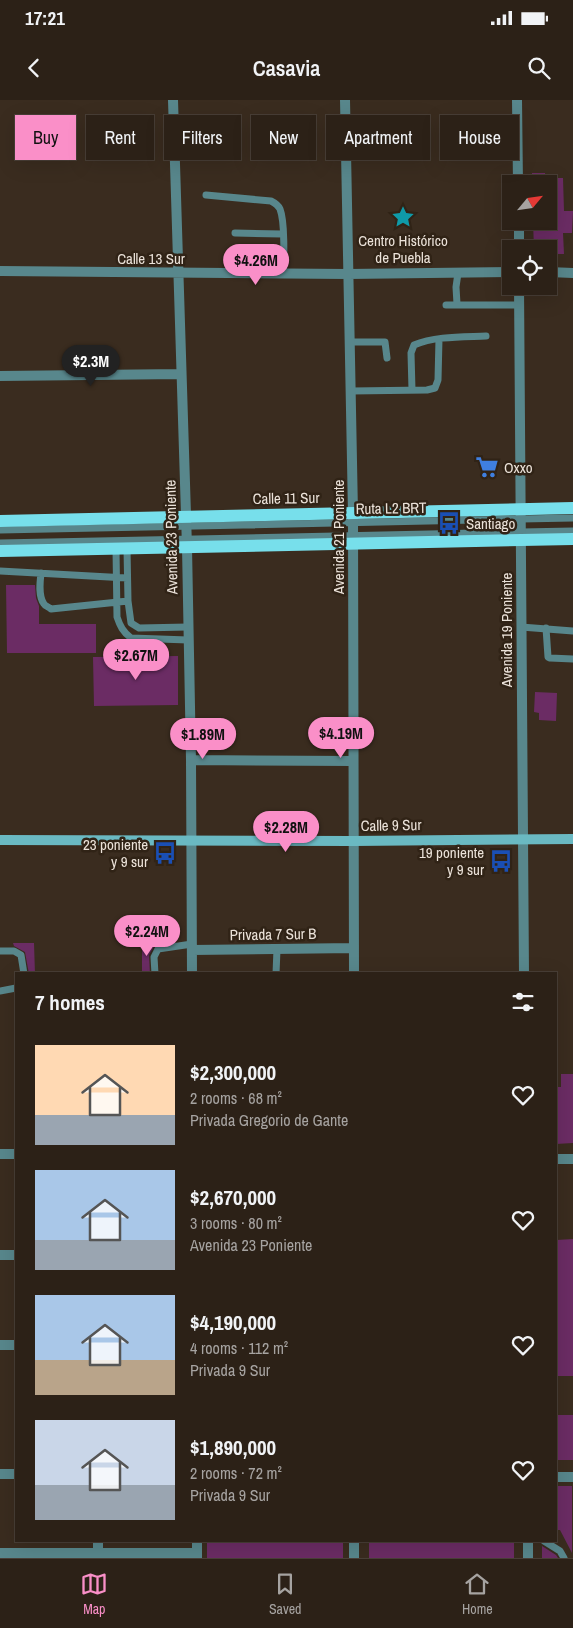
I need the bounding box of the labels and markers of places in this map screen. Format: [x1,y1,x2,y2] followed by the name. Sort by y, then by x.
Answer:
[390,204,416,230] place icon: Centro Histórico de Puebla
[358,230,448,268] place label: Centro Histórico de Puebla
[215,244,297,286] pin: $4.26M
[56,344,126,387] pin: $2.3M
[474,454,500,480] supermarket icon: Oxxo
[504,457,533,478] place label: Oxxo
[436,510,462,536] bus stop icon: Santiago
[466,513,515,534] place label: Santiago
[95,638,177,681] pin: $2.67M
[300,716,382,759] pin: $4.19M
[162,718,244,760] pin: $1.89M
[245,810,327,853] pin: $2.28M
[83,834,148,872] place label: 23 poniente y 9 sur
[152,840,178,866] bus stop icon: 23 poniente y 9 sur
[419,842,484,880] place label: 19 poniente y 9 sur
[488,848,514,874] bus stop icon: 19 poniente y 9 sur
[106,914,188,957] pin: $2.24M

